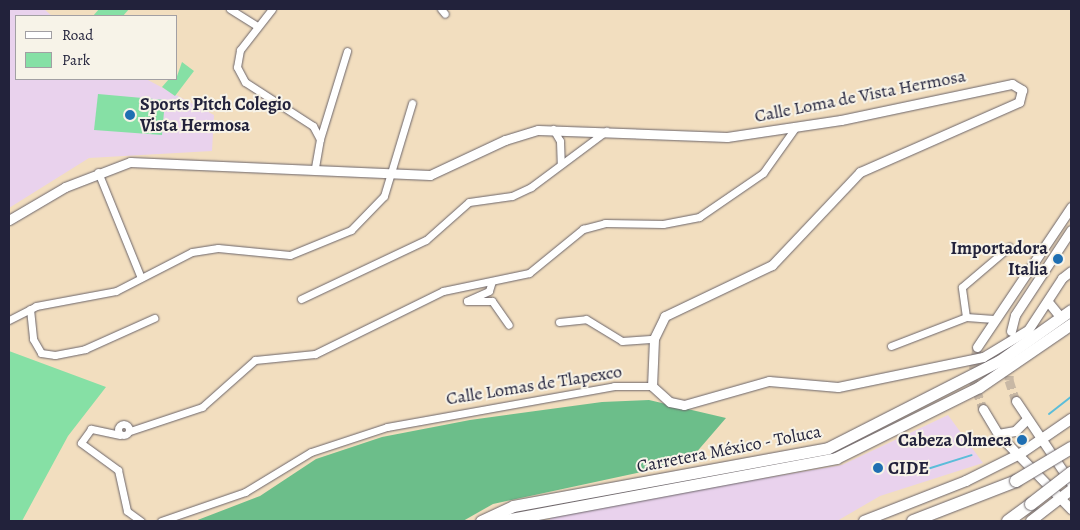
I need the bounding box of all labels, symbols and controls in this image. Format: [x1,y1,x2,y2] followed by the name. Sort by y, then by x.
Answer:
[15,15,178,80] legend
[62,25,93,45] text: Road
[62,50,90,70] text: Park
[753,65,967,127] street label: Calle Loma de Vista Hermosa
[140,94,291,136] place label: Sports Pitch Colegio Vista Hermosa
[124,109,136,121] marker: Sports Pitch Colegio Vista Hermosa
[951,238,1048,280] place label: Importadora Italia
[1052,253,1064,265] marker: Importadora Italia
[445,360,623,410] street label: Calle Lomas de Tlapexco
[635,420,823,478] street label: Carretera México - Toluca
[898,429,1012,451] place label: Cabeza Olmeca
[1016,434,1028,446] marker: Cabeza Olmeca
[888,457,929,479] place label: CIDE
[872,462,884,474] marker: CIDE

